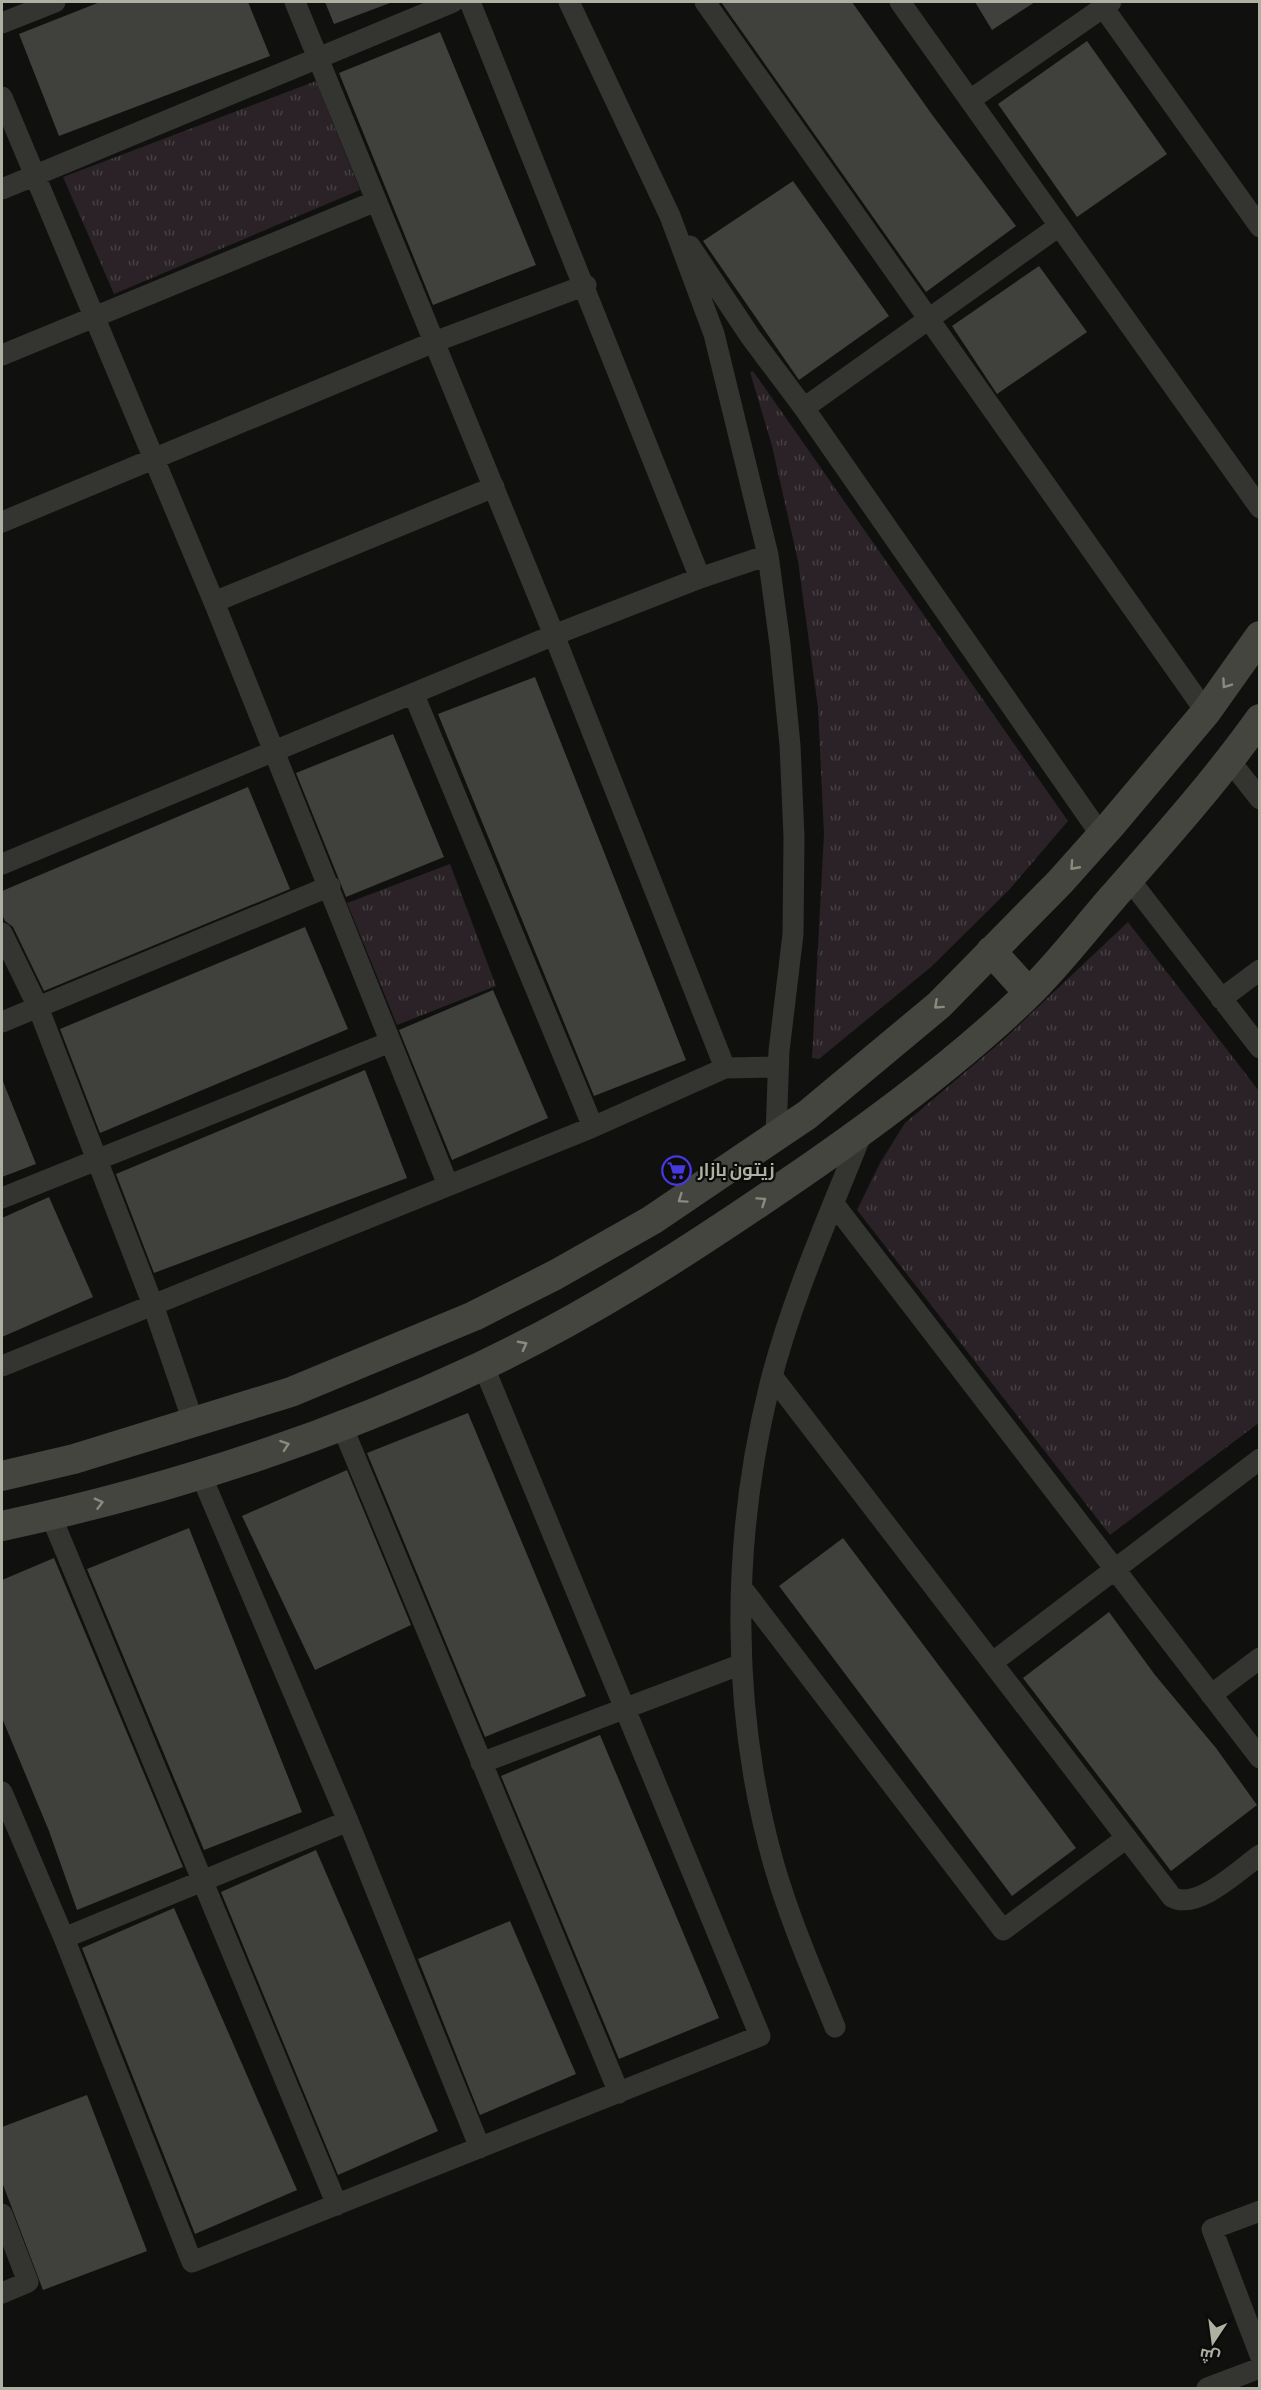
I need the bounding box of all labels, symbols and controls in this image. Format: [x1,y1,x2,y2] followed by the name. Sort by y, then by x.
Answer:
[1222,678,1233,689] one-way arrow
[1070,859,1081,870] one-way arrow
[934,998,944,1009] one-way arrow
[661,1154,693,1186] supermarket icon: زيتون بازار
[697,1160,775,1181] place label: زيتون بازار
[678,1191,688,1203] one-way arrow
[755,1197,766,1208] one-way arrow
[516,1341,527,1352] one-way arrow
[280,1440,290,1453] one-way arrow
[94,1497,104,1510] one-way arrow
[1183,2312,1243,2372] north arrow
[1198,2344,1222,2367] text: ش

